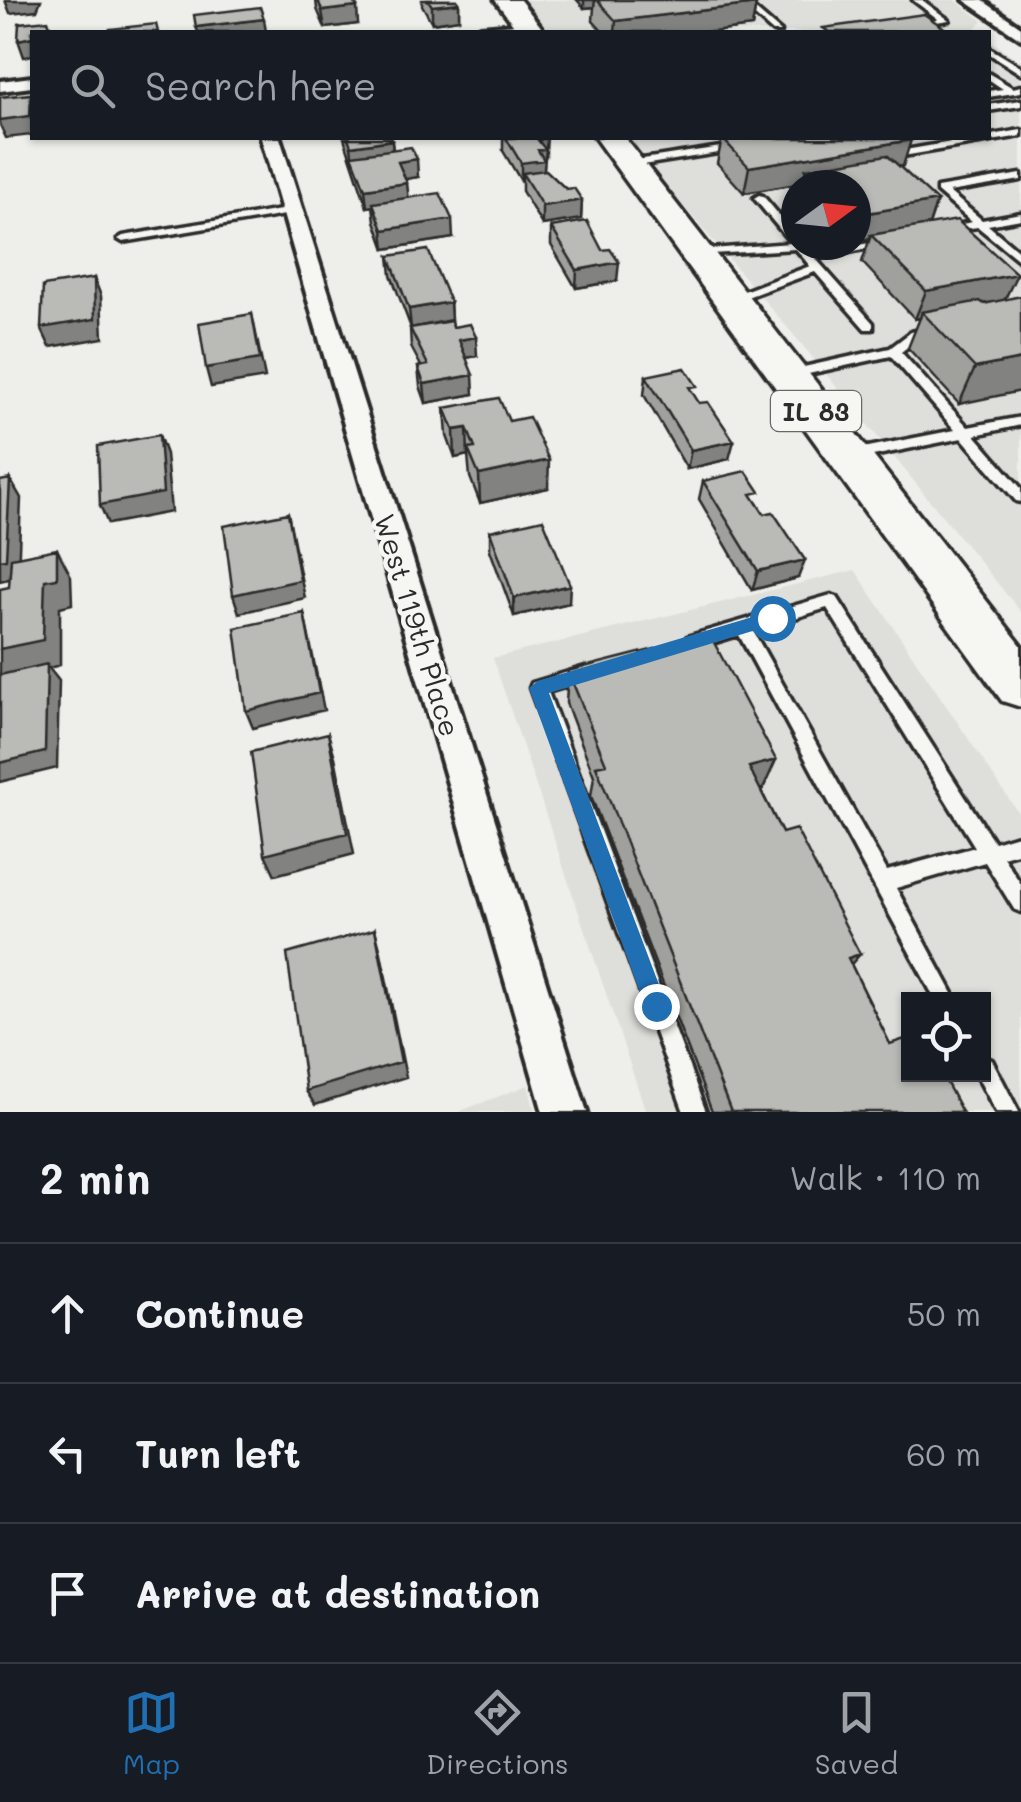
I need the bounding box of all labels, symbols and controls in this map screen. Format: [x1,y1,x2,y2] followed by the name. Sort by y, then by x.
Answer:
[30,30,991,140] search box
[65,58,120,113] icon: search
[145,60,376,110] text: Search here
[781,170,871,260] north arrow
[771,391,861,431] road number: IL 83
[367,509,469,741] street label: West 119th Place
[750,596,796,642] route start
[634,984,680,1030] route end
[901,992,991,1082] map controls
[901,992,991,1082] button: locate
[40,1150,150,1205] text: 2 min
[789,1156,981,1198] text: Walk · 110 m
[40,1286,95,1341] icon: ahead
[135,1288,304,1338] text: Continue
[907,1292,981,1334] text: 50 m
[40,1426,95,1481] icon: left
[135,1428,301,1478] text: Turn left
[906,1432,981,1474] text: 60 m
[40,1566,95,1621] icon: arrive
[135,1568,540,1618] text: Arrive at destination
[123,1685,180,1781] tab: Map
[426,1685,569,1781] tab: Directions
[815,1685,898,1781] tab: Saved

